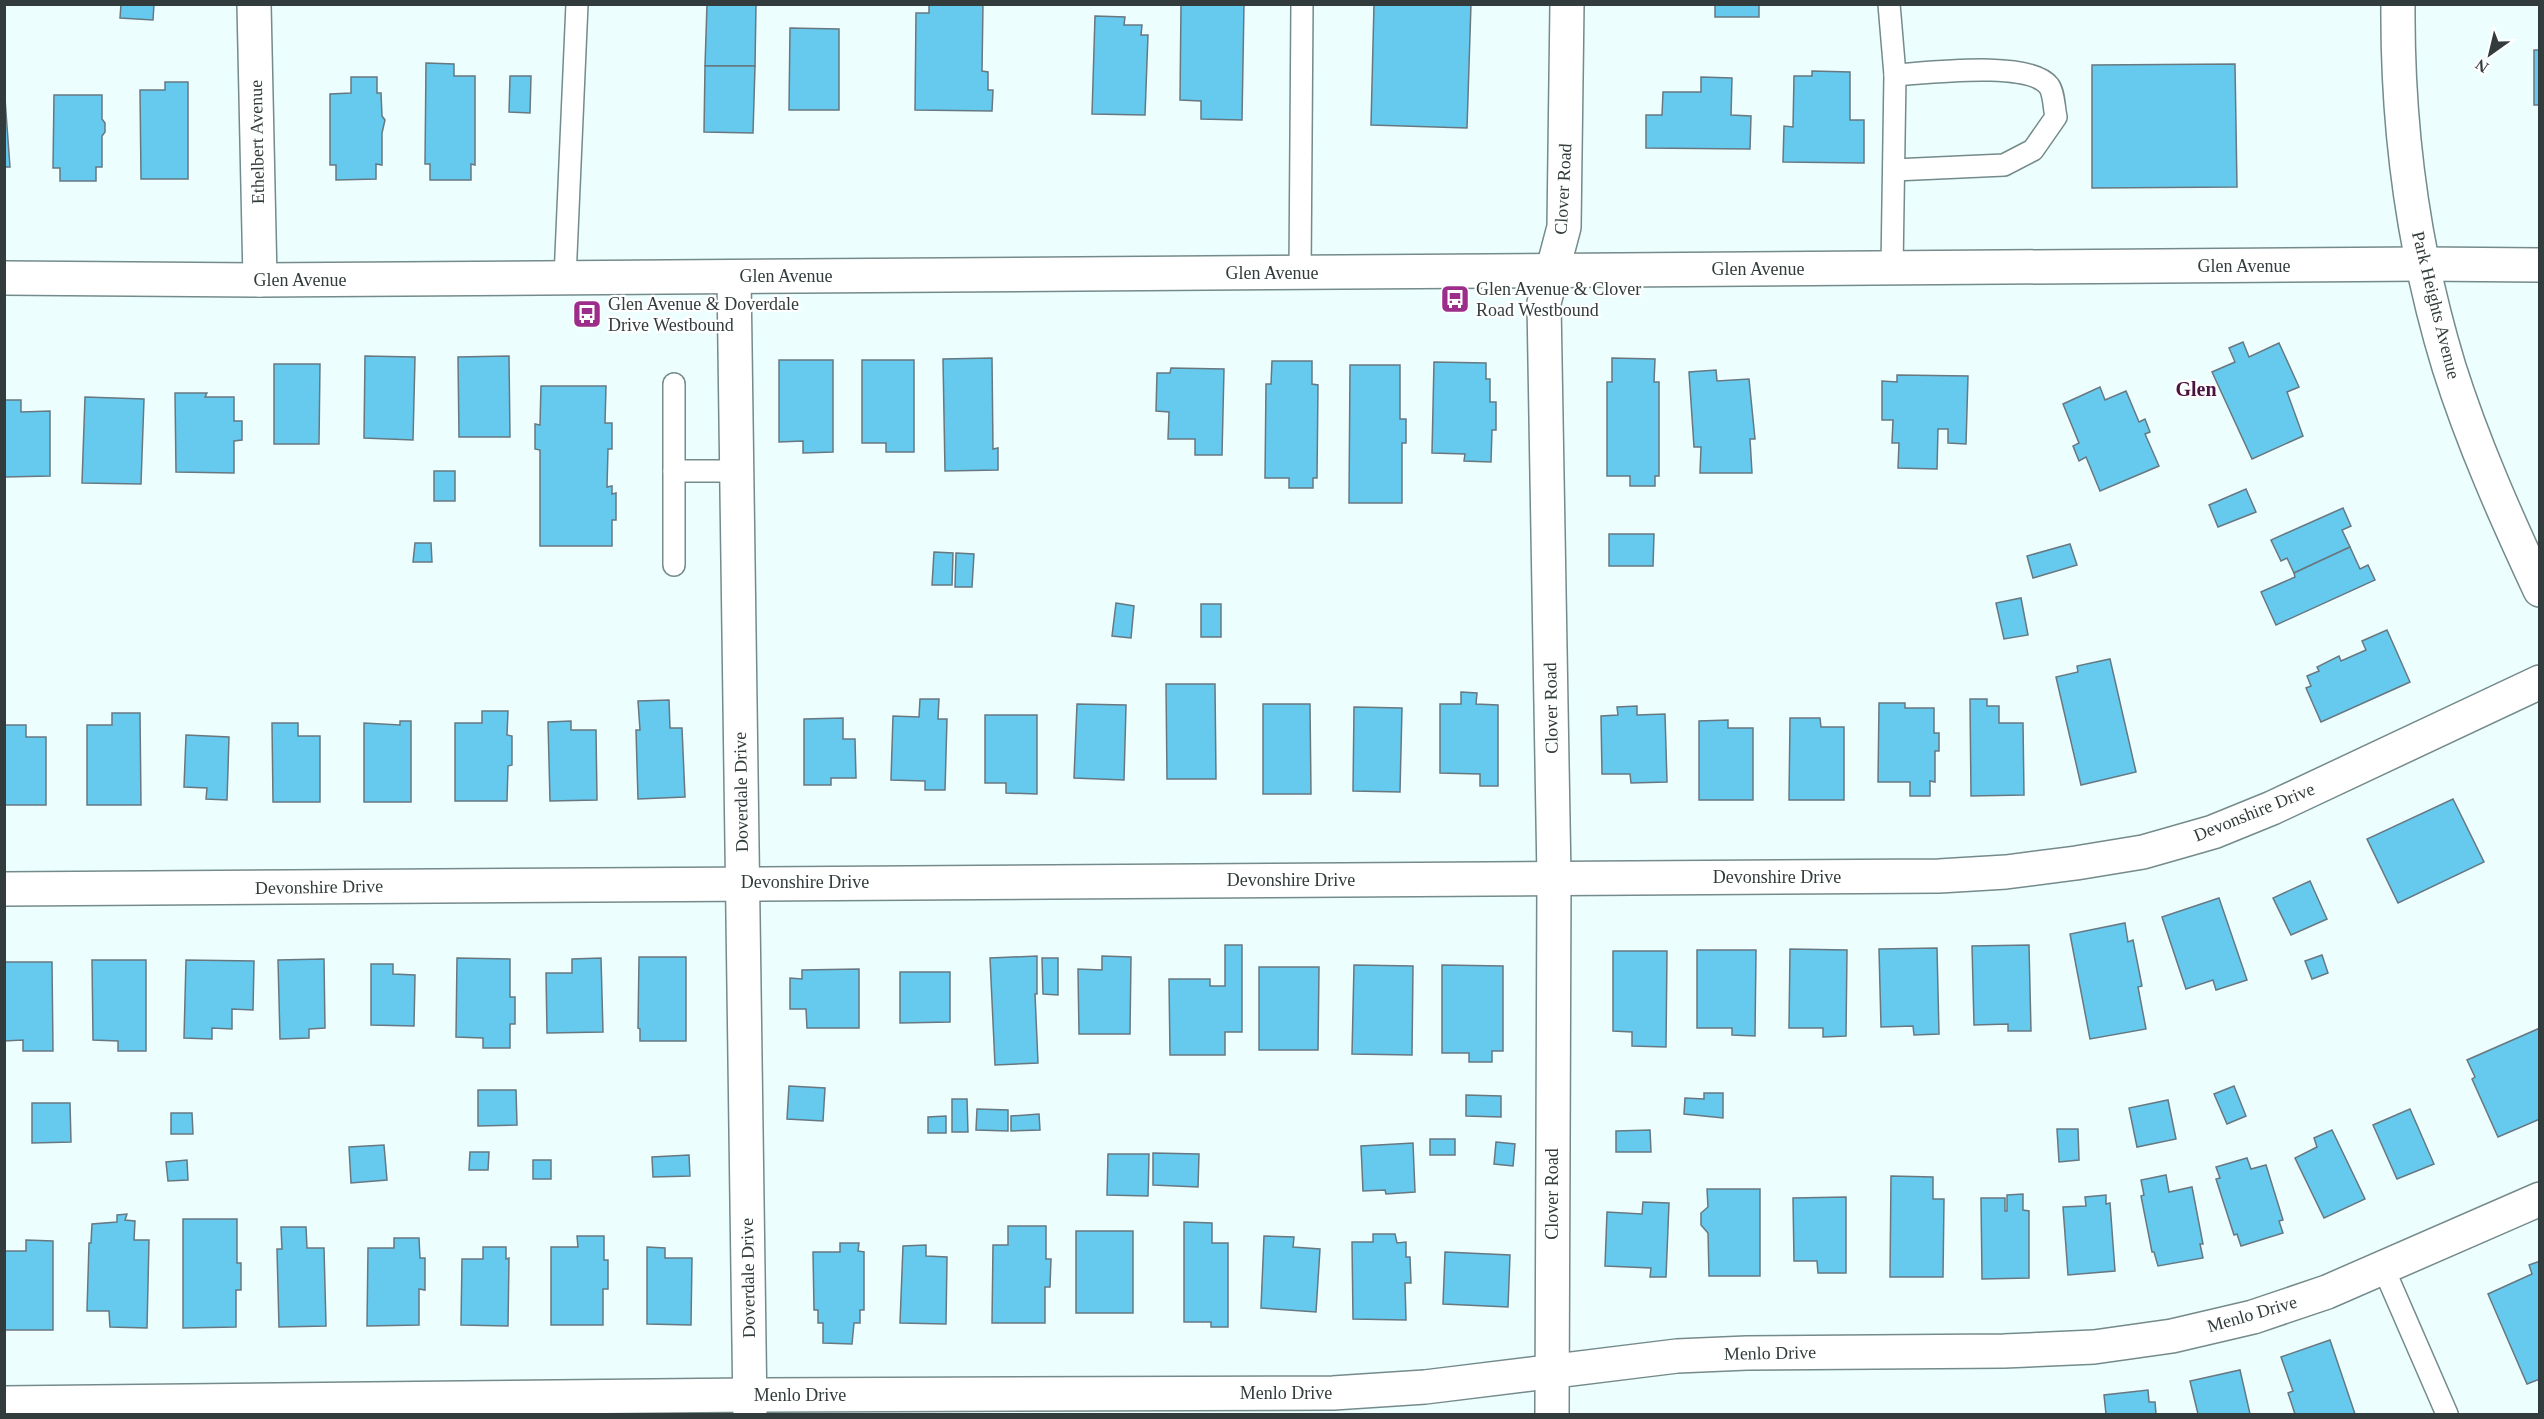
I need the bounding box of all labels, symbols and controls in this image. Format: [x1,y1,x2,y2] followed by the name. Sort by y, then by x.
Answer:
[2460,24,2520,84] north arrow
[2472,55,2491,76] text: N
[246,80,268,204] street label: Ethelbert Avenue
[1551,143,1575,235] street label: Clover Road
[2408,229,2464,381] street label: Park Heights Avenue
[2197,256,2291,276] street label: Glen Avenue
[1711,259,1805,279] street label: Glen Avenue
[1225,263,1319,283] street label: Glen Avenue
[739,266,833,286] street label: Glen Avenue
[253,270,347,290] street label: Glen Avenue
[1476,279,1641,320] place label: Glen Avenue & Clover Road Westbound
[1439,283,1471,315] bus stop icon: Glen Avenue & Clover Road Westbound
[608,294,799,335] place label: Glen Avenue & Doverdale Drive Westbound
[571,298,603,330] bus stop icon: Glen Avenue & Doverdale Drive Westbound
[2175,378,2217,400] district label: Glen
[1540,662,1562,754] street label: Clover Road
[730,732,752,852] street label: Doverdale Drive
[2191,779,2317,845] street label: Devonshire Drive
[1713,867,1841,887] street label: Devonshire Drive
[1227,870,1355,890] street label: Devonshire Drive
[741,872,869,892] street label: Devonshire Drive
[255,876,383,898] street label: Devonshire Drive
[1542,1148,1562,1240] street label: Clover Road
[737,1218,759,1338] street label: Doverdale Drive
[2205,1292,2299,1336] street label: Menlo Drive
[1724,1342,1816,1364] street label: Menlo Drive
[1240,1383,1332,1403] street label: Menlo Drive
[754,1385,846,1405] street label: Menlo Drive

